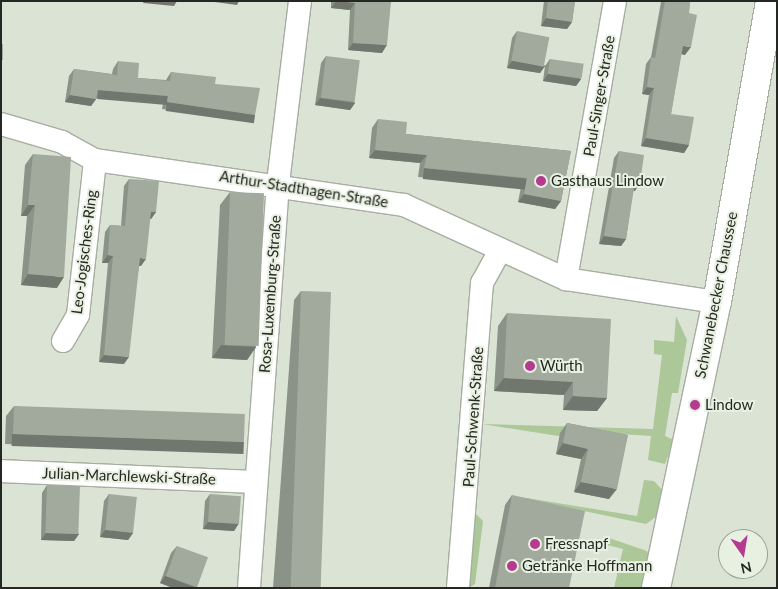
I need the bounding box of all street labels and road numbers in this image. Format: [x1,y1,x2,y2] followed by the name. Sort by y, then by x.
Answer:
[579,34,619,158] street label: Paul-Singer-Straße
[218,167,390,211] street label: Arthur-Stadthagen-Straße
[67,189,101,315] street label: Leo-Jogisches-Ring
[691,210,741,380] street label: Schwanebecker Chaussee
[256,215,284,373] street label: Rosa-Luxemburg-Straße
[459,346,487,488] street label: Paul-Schwenk-Straße
[42,464,216,488] street label: Julian-Marchlewski-Straße

